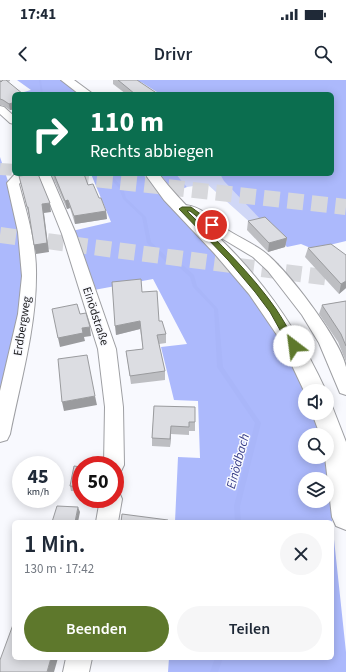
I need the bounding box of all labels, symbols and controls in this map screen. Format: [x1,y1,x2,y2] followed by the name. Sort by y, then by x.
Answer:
[20,4,56,25] text: 17:41
[154,42,192,67] text: Drivr
[12,43,34,65] icon: back
[312,43,334,65] icon: search
[90,102,164,142] text: 110 m
[24,108,76,160] icon: right
[90,139,214,164] text: Rechts abbiegen
[195,208,229,242] pin
[201,214,223,236] icon: arrive
[78,285,113,348] street label: Einödstraße
[9,295,36,357] street label: Erdbergweg
[273,325,315,367] position arrow
[298,384,334,508] map controls
[298,384,334,420] button: sound
[298,428,334,464] button: search
[222,431,254,491] water label: Einödbach
[72,456,124,508] speed limit sign: 50
[27,463,49,491] text: 45
[298,472,334,508] button: layers
[27,485,49,499] text: km/h
[24,527,85,562] text: 1 Min.
[280,533,322,575] button: close
[24,560,94,578] text: 130 m · 17:42
[24,606,169,652] button: Beenden
[177,606,322,652] button: Teilen

